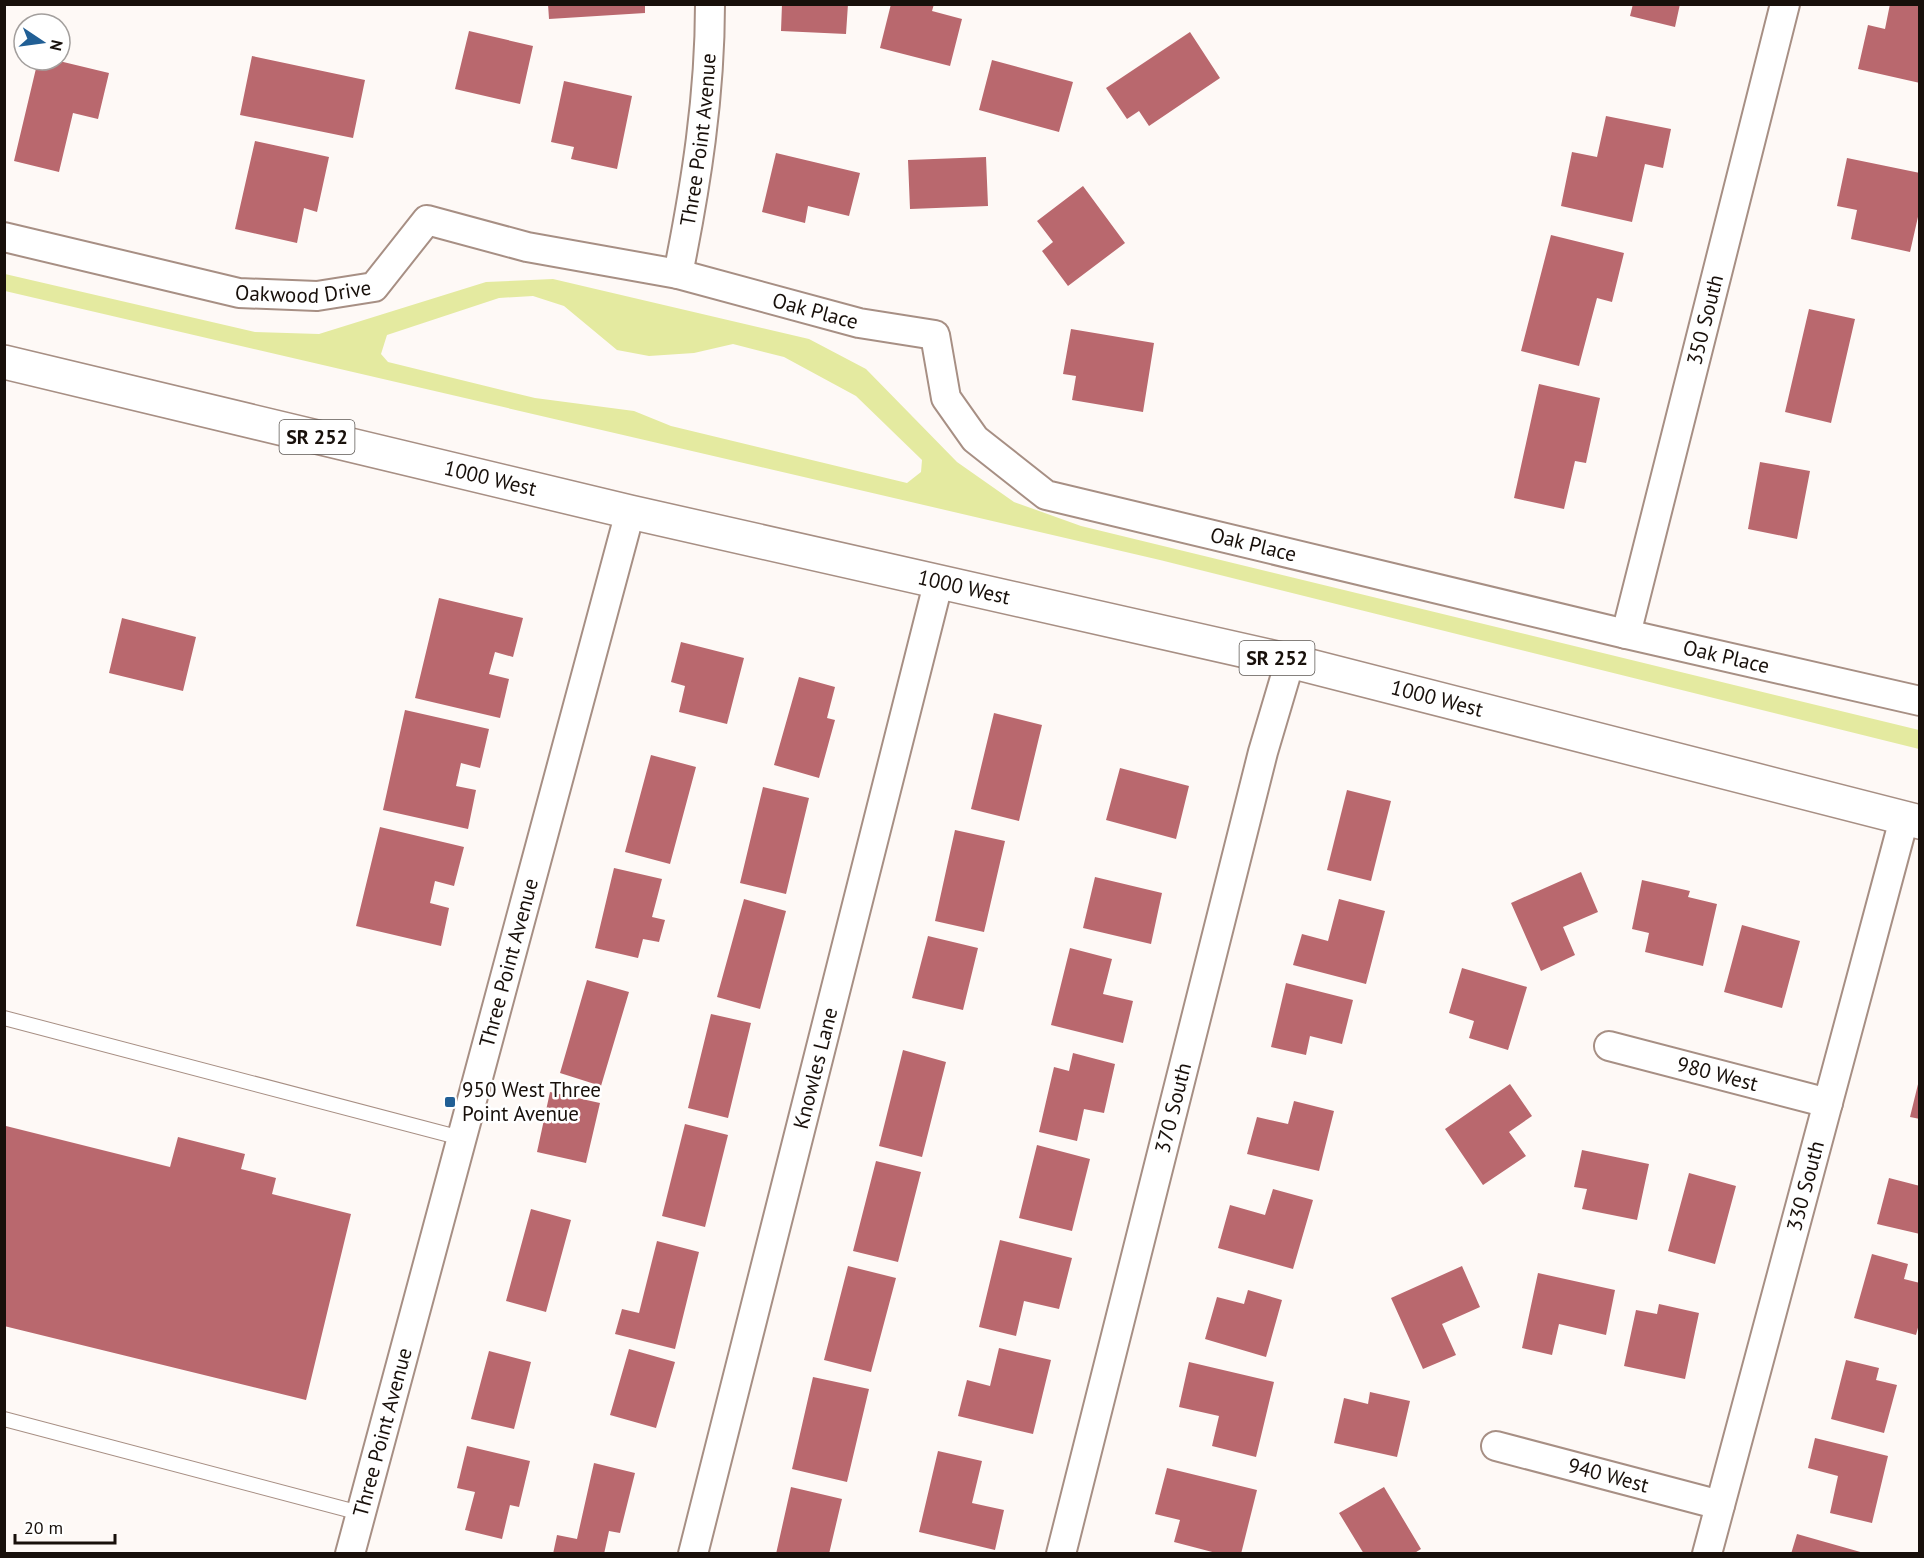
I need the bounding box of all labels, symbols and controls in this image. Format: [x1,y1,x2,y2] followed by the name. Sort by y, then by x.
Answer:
[12,12,72,72] north arrow
[46,38,68,53] text: N
[674,52,722,228] street label: Three Point Avenue
[1680,272,1729,368] street label: 350 South
[235,274,373,309] street label: Oakwood Drive
[770,286,861,335] street label: Oak Place
[280,420,354,454] road number: SR 252
[441,454,539,502] street label: 1000 West
[1208,521,1299,568] street label: Oak Place
[915,563,1013,610] street label: 1000 West
[1680,633,1772,679] street label: Oak Place
[1240,641,1314,675] road number: SR 252
[1388,673,1486,723] street label: 1000 West
[473,875,544,1050] street label: Three Point Avenue
[787,1004,844,1132] street label: Knowles Lane
[1674,1050,1761,1097] street label: 980 West
[1148,1060,1197,1156] street label: 370 South
[462,1076,601,1127] place label: 950 West Three Point Avenue
[443,1095,457,1109] marker: 950 West Three Point Avenue
[1780,1138,1830,1234] street label: 330 South
[347,1345,418,1520] street label: Three Point Avenue
[1565,1451,1652,1499] street label: 940 West
[15,1507,116,1545] scale bar
[24,1516,63,1539] text: 20 m

